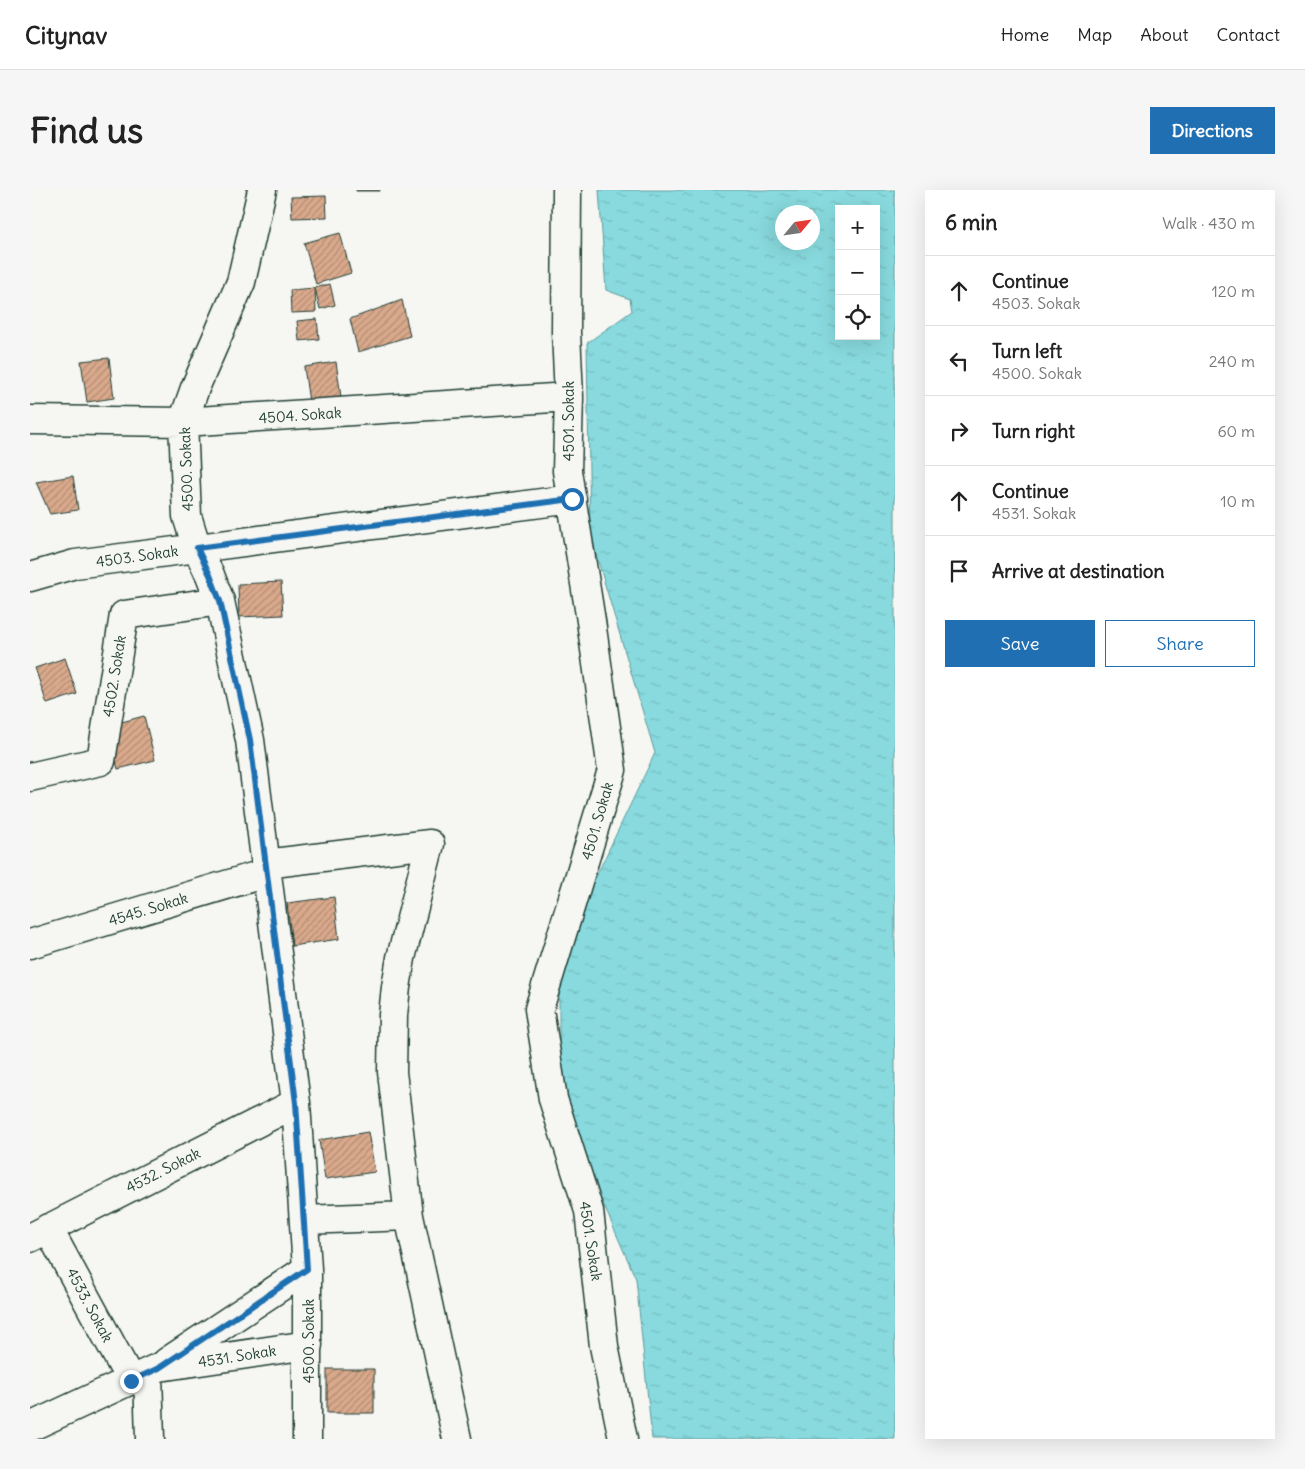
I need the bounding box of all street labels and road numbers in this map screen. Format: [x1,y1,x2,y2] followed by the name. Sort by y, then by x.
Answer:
[559,380,578,461] street label: 4501. Sokak
[258,403,342,427] street label: 4504. Sokak
[175,426,197,511] street label: 4500. Sokak
[95,541,180,571] street label: 4503. Sokak
[98,633,130,718] street label: 4502. Sokak
[577,779,617,862] street label: 4501. Sokak
[106,888,190,930] street label: 4545. Sokak
[122,1143,204,1197] street label: 4532. Sokak
[575,1200,607,1282] street label: 4501. Sokak
[62,1265,118,1346] street label: 4533. Sokak
[299,1299,318,1383] street label: 4500. Sokak
[197,1340,278,1372] street label: 4531. Sokak

